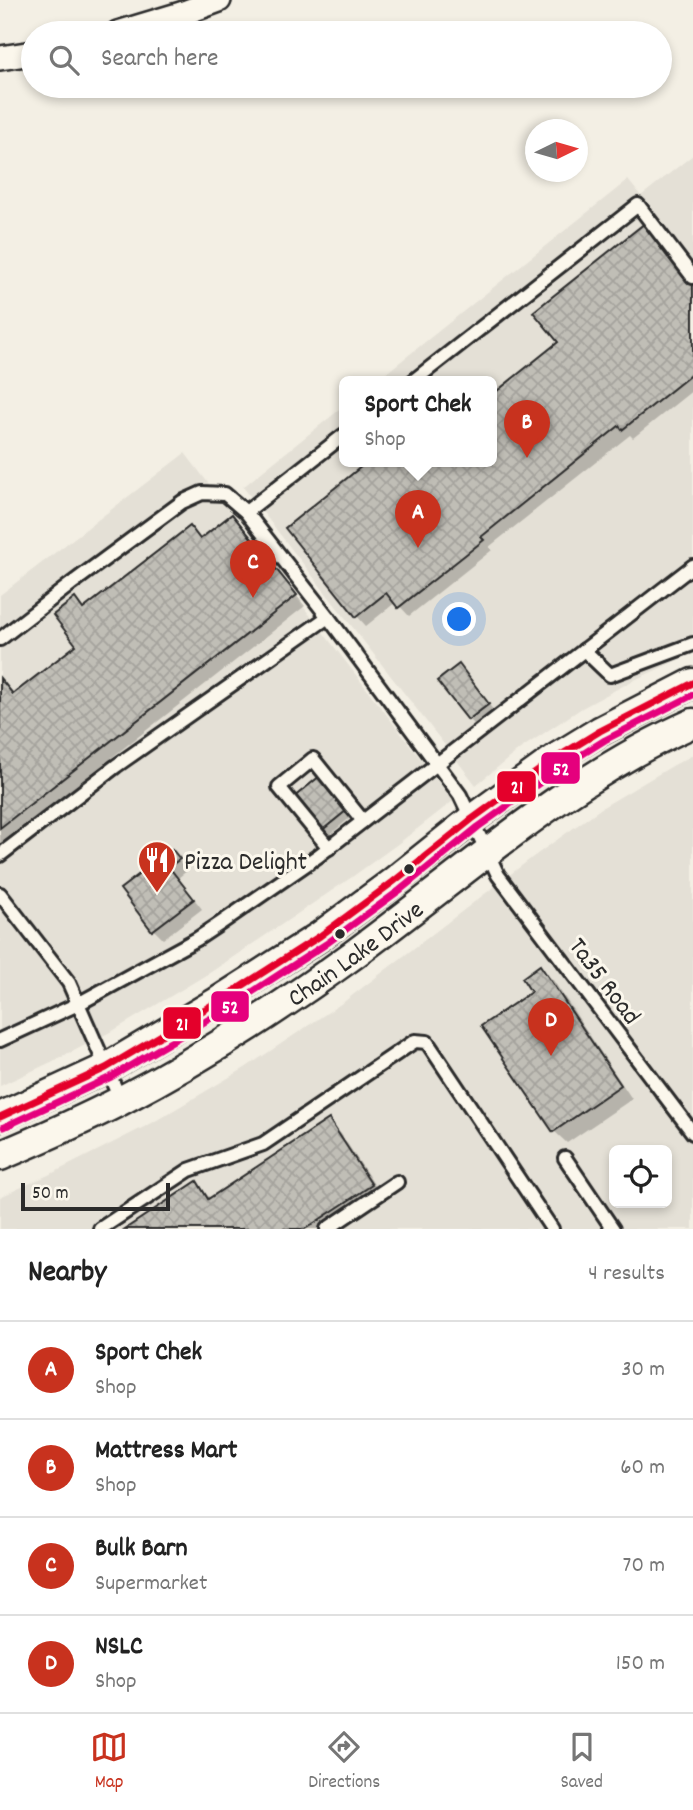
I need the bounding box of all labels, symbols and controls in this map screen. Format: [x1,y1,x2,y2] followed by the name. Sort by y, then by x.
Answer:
[21,21,672,98] search box
[45,41,83,79] icon: search
[101,41,219,78] text: Search here
[525,119,588,182] north arrow
[339,376,497,467] popup
[364,387,472,424] text: Sport Chek
[504,400,550,458] pin: B
[364,424,406,457] text: Shop
[395,490,441,548] pin: A
[230,540,276,598] pin: C
[442,602,476,636] your location
[540,751,581,785] line badge: 52
[552,758,570,785] text: 52
[496,770,537,803] line badge: 21
[511,776,523,803] text: 21
[136,839,178,894] restaurant icon: Pizza Delight
[184,845,308,882] place label: Pizza Delight
[402,862,416,876] unlabelled marker
[281,893,433,1018] street label: Chain Lake Drive
[333,927,347,941] unlabelled marker
[558,931,648,1033] street label: Ta35 Road
[210,990,250,1023] line badge: 52
[221,996,239,1023] text: 52
[528,998,574,1056] pin: D
[162,1006,202,1040] line badge: 21
[176,1013,188,1040] text: 21
[609,1145,672,1208] map controls
[609,1145,672,1208] button: locate
[21,1180,170,1212] scale bar
[32,1181,69,1208] text: 50 m
[28,1253,106,1296] text: Nearby
[588,1258,665,1291] text: 4 results
[95,1335,202,1372] text: Sport Chek
[45,1354,57,1387] text: A
[621,1354,665,1387] text: 30 m
[95,1372,137,1405] text: Shop
[95,1433,237,1470] text: Mattress Mart
[46,1452,56,1485] text: B
[620,1452,665,1485] text: 60 m
[95,1470,137,1503] text: Shop
[95,1531,188,1568] text: Bulk Barn
[45,1550,57,1583] text: C
[623,1550,665,1583] text: 70 m
[95,1568,207,1601] text: Supermarket
[95,1629,143,1666] text: NSLC
[45,1648,57,1681] text: D
[616,1648,665,1681] text: 150 m
[95,1666,137,1699] text: Shop
[90,1728,128,1797] tab: Map
[308,1728,380,1797] tab: Directions
[560,1728,603,1797] tab: Saved

